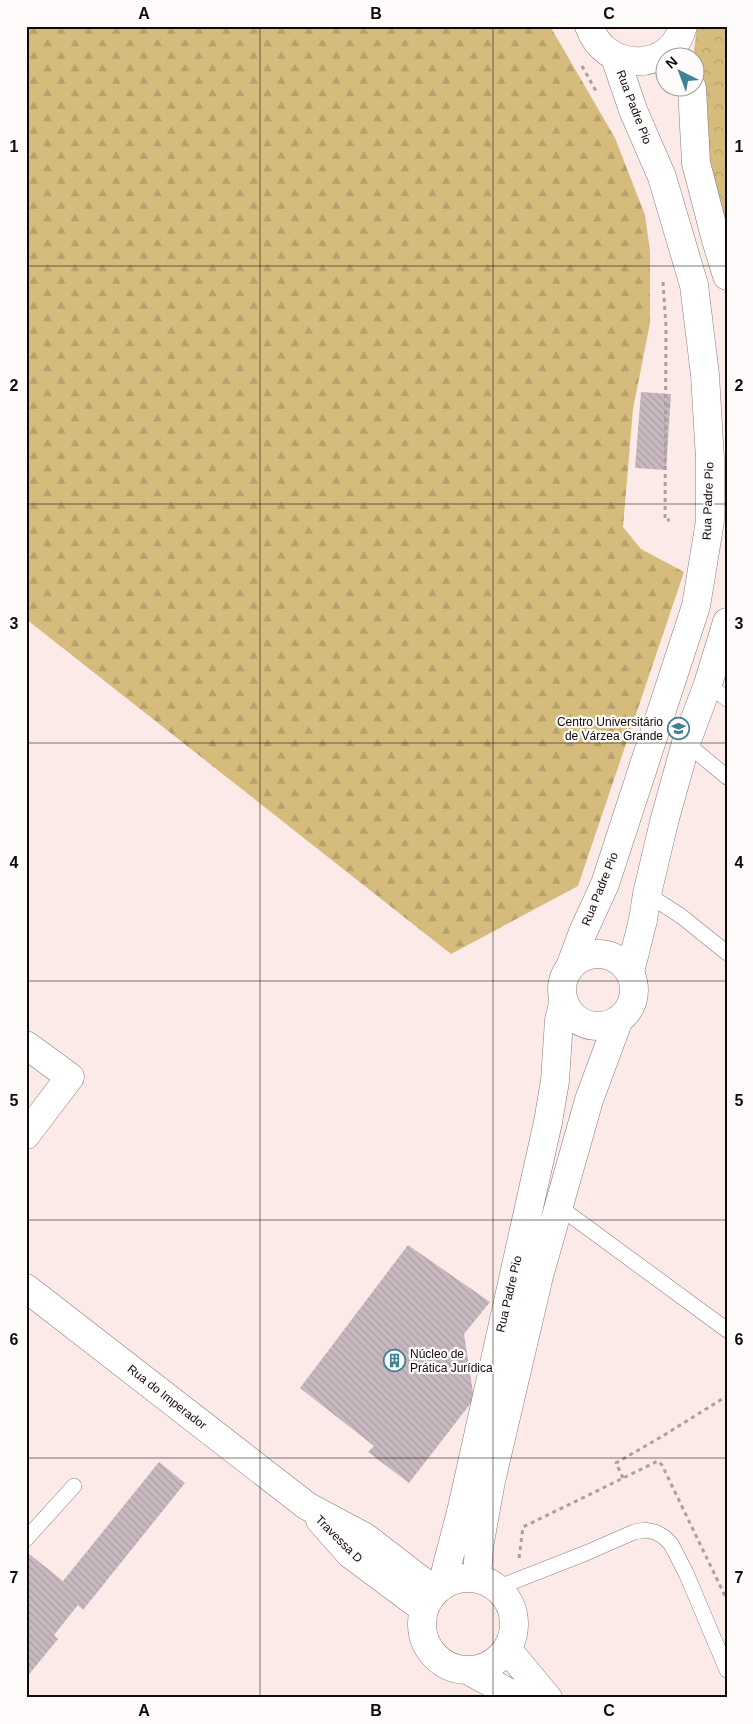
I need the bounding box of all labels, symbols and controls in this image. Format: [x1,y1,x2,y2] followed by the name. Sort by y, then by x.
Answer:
[138,5,150,22] text: A
[370,5,382,22] text: B
[603,5,615,22] text: C
[656,48,706,98] north arrow
[662,53,680,72] text: N
[613,68,655,146] street label: Rua Padre Pio
[10,138,19,155] text: 1
[735,138,744,155] text: 1
[10,377,19,394] text: 2
[735,377,744,394] text: 2
[700,461,716,540] street label: Rua Padre Pio
[10,615,19,632] text: 3
[735,615,744,632] text: 3
[557,715,663,743] place label: Centro Universitário de Várzea Grande
[667,717,691,741] school or university icon: Centro Universitário de Várzea Grande
[579,850,621,928] street label: Rua Padre Pio
[10,854,19,871] text: 4
[735,854,744,871] text: 4
[10,1092,19,1109] text: 5
[735,1092,744,1109] text: 5
[493,1254,525,1334] street label: Rua Padre Pio
[10,1331,19,1348] text: 6
[735,1331,744,1348] text: 6
[410,1347,493,1375] place label: Núcleo de Prática Jurídica
[382,1349,406,1373] building icon: Núcleo de Prática Jurídica
[125,1362,209,1432] street label: Rua do Imperador
[313,1513,366,1566] street label: Travessa D
[10,1569,19,1586] text: 7
[735,1569,744,1586] text: 7
[138,1702,150,1719] text: A
[370,1702,382,1719] text: B
[603,1702,615,1719] text: C

